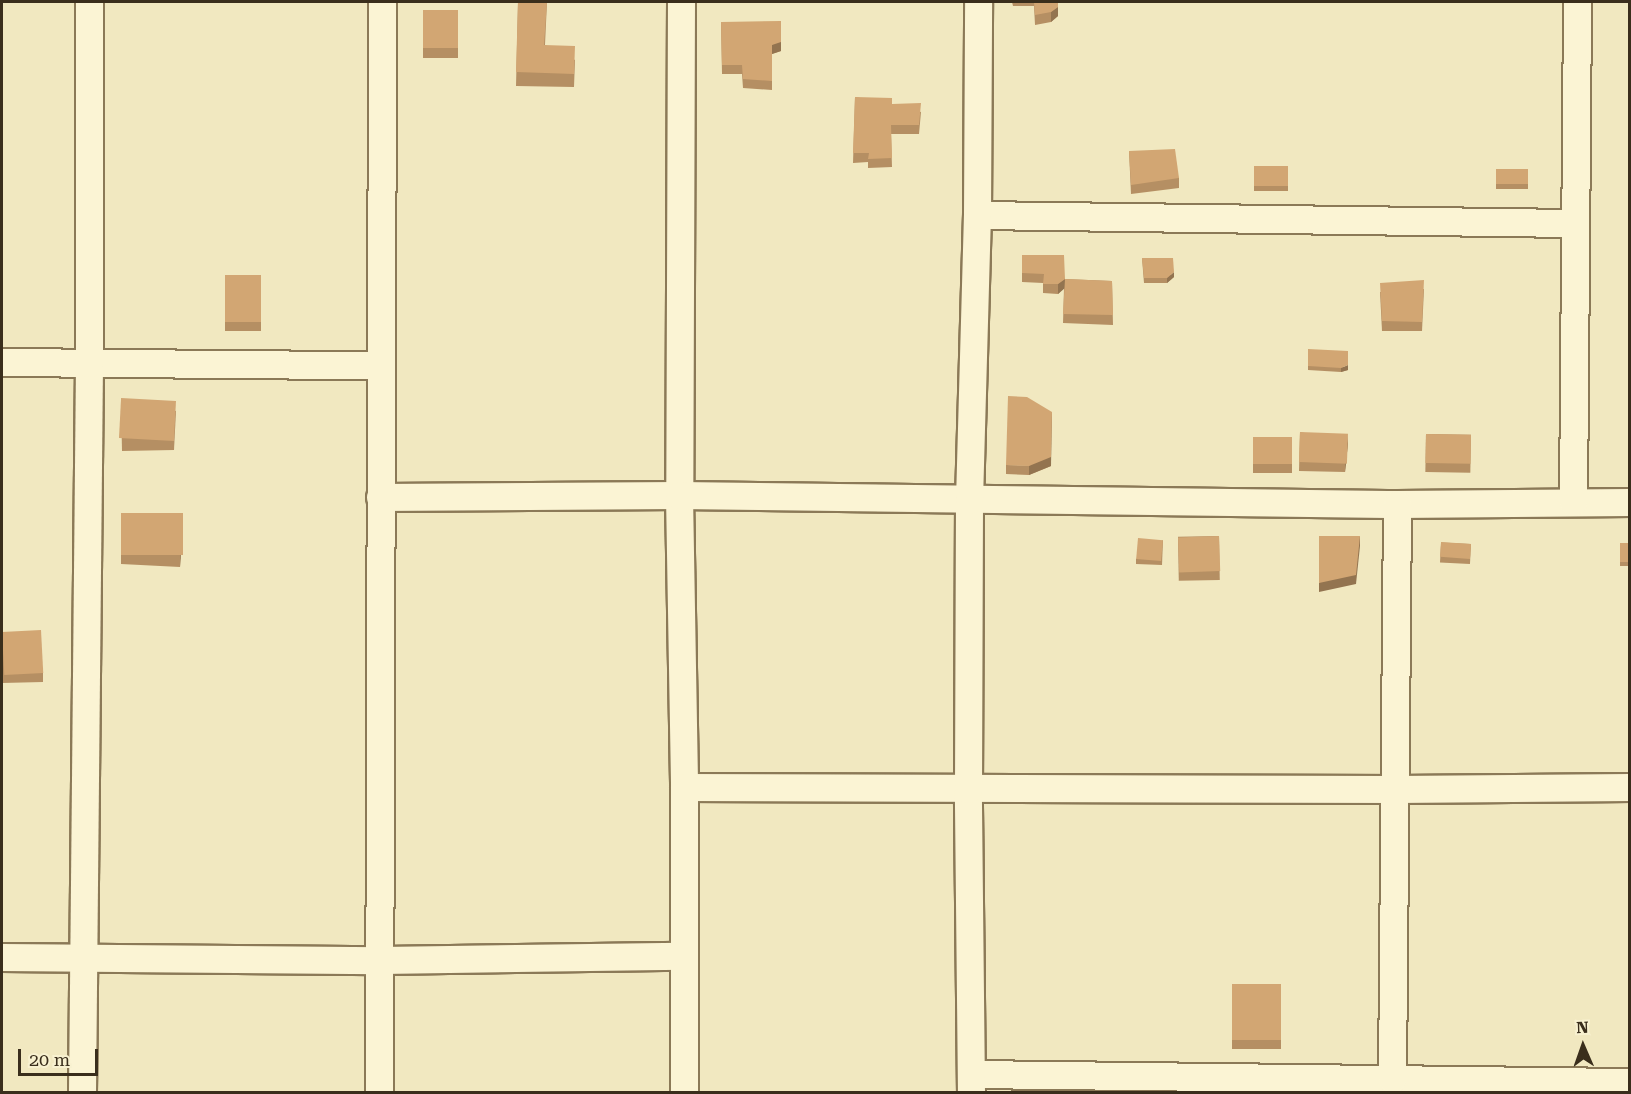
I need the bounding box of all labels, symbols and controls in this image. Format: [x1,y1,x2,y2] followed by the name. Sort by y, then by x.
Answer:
[1553,1016,1613,1076] north arrow
[1576,1018,1589,1037] text: N
[21,1037,100,1075] scale bar
[29,1049,70,1070] text: 20 m

